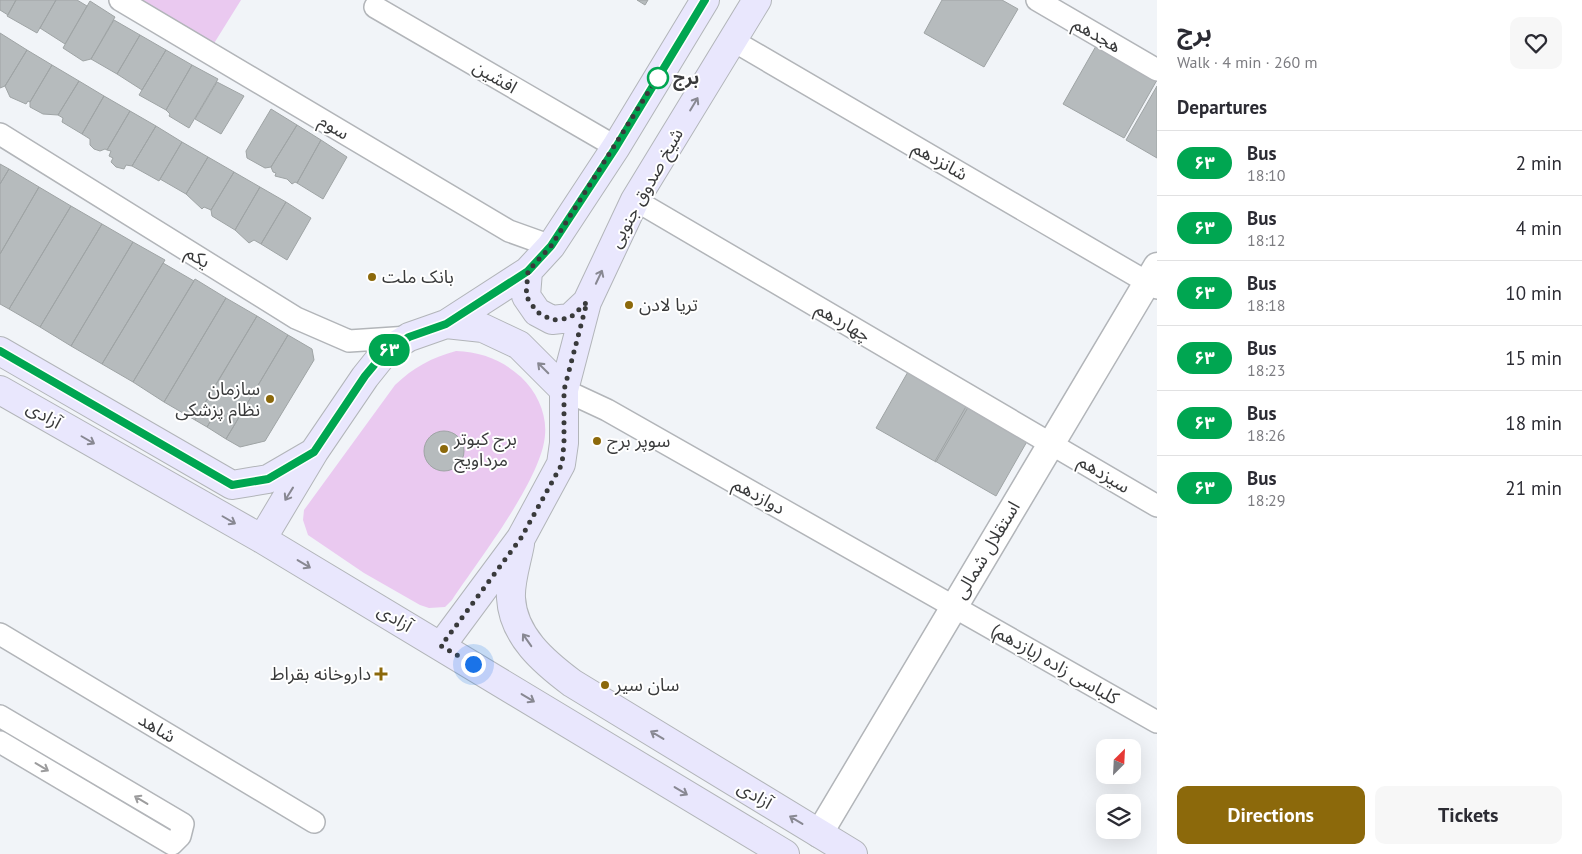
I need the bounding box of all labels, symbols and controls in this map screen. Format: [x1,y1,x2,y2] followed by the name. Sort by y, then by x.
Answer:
[1068,12,1125,59] street label: هجدهم
[1177,17,1212,48] text: برج
[1510,17,1562,69] button: heart
[1177,52,1317,72] text: Walk · 4 min · 260 m
[469,55,522,98] street label: افشین
[673,66,699,91] place label: برج
[647,67,669,89] marker: برج
[1177,95,1267,119] text: Departures
[689,97,699,111] one-way arrow
[313,109,354,147] street label: سوم
[603,124,690,253] street label: شیخ صدوق جنوبی
[908,136,972,187] street label: شانزدهم
[1247,141,1276,165] text: Bus
[1194,151,1215,174] text: ۶۳
[1516,151,1562,175] text: 2 min
[1247,165,1285,185] text: 18:10
[1247,206,1276,230] text: Bus
[1194,216,1215,239] text: ۶۳
[1516,216,1562,240] text: 4 min
[1247,230,1285,250] text: 18:12
[181,240,215,275] street label: یکم
[382,265,454,288] place label: بانک ملت
[595,270,604,285] one-way arrow
[366,271,378,283] marker: بانک ملت
[1247,271,1276,295] text: Bus
[1194,281,1215,304] text: ۶۳
[1505,281,1562,305] text: 10 min
[639,293,698,316] place label: تریا لادن
[1247,295,1285,315] text: 18:18
[810,297,875,348] street label: چهاردهم
[623,299,635,311] marker: تریا لادن
[366,334,412,366] line badge: ۶۳
[1247,336,1276,360] text: Bus
[379,338,399,361] text: ۶۳
[1194,346,1215,369] text: ۶۳
[1505,346,1562,370] text: 15 min
[1247,360,1285,380] text: 18:23
[537,362,549,375] one-way arrow
[175,377,260,424] place label: سازمان نظام پزشکی
[264,393,276,405] marker: سازمان نظام پزشکی
[23,395,67,434] street label: آزادی
[1247,401,1276,425] text: Bus
[1194,411,1215,434] text: ۶۳
[1505,411,1562,435] text: 18 min
[1247,425,1285,445] text: 18:26
[453,427,517,473] place label: برج کبوتر مرداویج
[607,429,670,454] place label: سوپر برج
[80,435,95,445] one-way arrow
[591,435,603,447] marker: سوپر برج
[438,443,450,455] marker: برج کبوتر مرداویج
[1073,449,1134,500] street label: سیزدهم
[1247,466,1276,490] text: Bus
[728,472,789,521] street label: دوازدهم
[1194,476,1215,499] text: ۶۳
[1505,476,1562,500] text: 21 min
[283,486,293,500] one-way arrow
[1247,490,1285,510] text: 18:29
[948,497,1025,603] street label: استقلال شمالی
[222,515,237,525] one-way arrow
[297,559,311,569] one-way arrow
[374,598,418,637] street label: آزادی
[986,618,1124,711] street label: کلباسی زاده (یازدهم)
[522,633,532,647] one-way arrow
[461,652,486,677] your location
[270,662,371,685] place label: داروخانه بقراط
[375,668,387,680] marker: داروخانه بقراط
[614,673,679,696] place label: سان سیر
[599,679,611,691] marker: سان سیر
[520,693,534,703] one-way arrow
[135,708,180,748] street label: شاهد
[651,730,665,740] one-way arrow
[1096,739,1141,784] north arrow
[1096,739,1141,839] map controls
[34,763,48,773] one-way arrow
[734,775,778,814] street label: آزادی
[1177,786,1365,844] button: Directions
[1375,786,1562,844] button: Tickets
[674,787,688,797] one-way arrow
[134,794,149,804] one-way arrow
[1096,794,1141,839] button: layers
[790,814,804,824] one-way arrow

